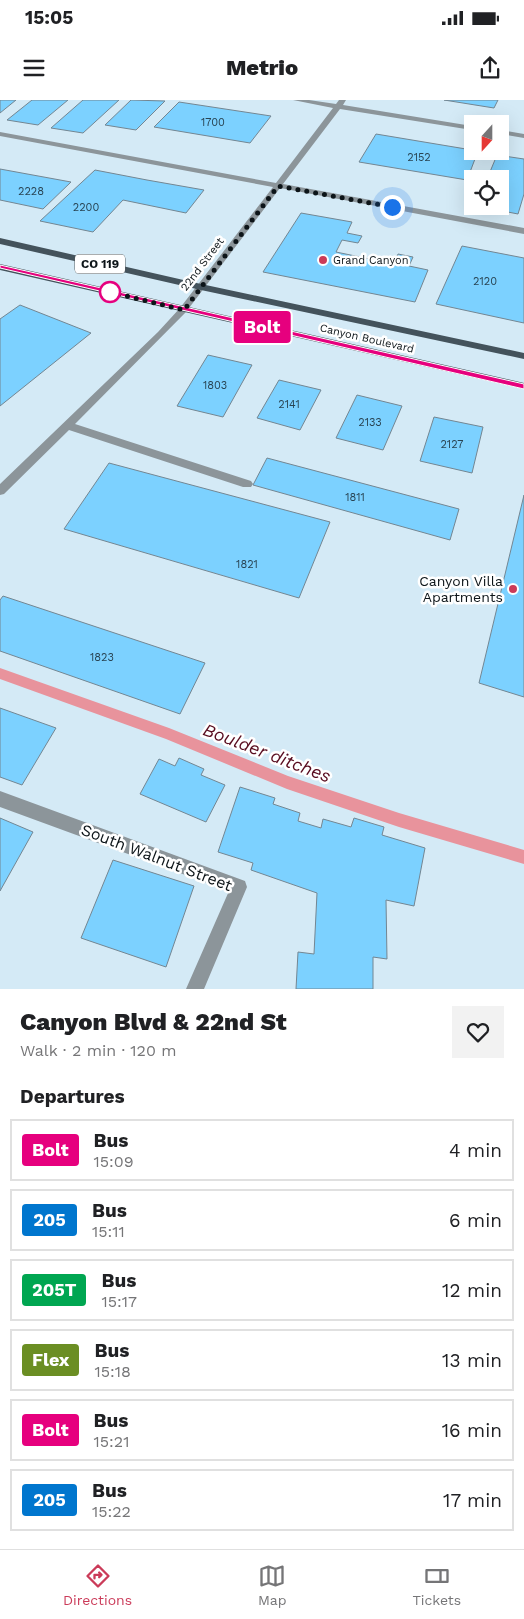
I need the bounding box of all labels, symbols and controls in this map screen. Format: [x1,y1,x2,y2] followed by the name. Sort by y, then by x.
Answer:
[25,6,73,29] text: 15:05
[20,54,48,82] icon: menu
[476,54,504,82] icon: share
[226,55,298,80] text: Metrio
[464,115,509,160] north arrow
[464,115,509,215] map controls
[201,116,225,129] house number: 1700
[407,151,431,164] house number: 2152
[464,170,509,215] button: locate
[18,185,44,198] house number: 2228
[380,195,405,220] your location
[73,201,99,214] house number: 2200
[178,235,227,294] street label: 22nd Street
[75,254,125,273] road number: CO 119
[317,254,329,266] marker: Grand Canyon
[333,254,409,267] place label: Grand Canyon
[473,275,497,288] house number: 2120
[99,281,121,303] unlabelled marker
[227,311,297,343] line badge: Bolt
[244,316,280,337] text: Bolt
[318,321,415,356] street label: Canyon Boulevard
[203,379,227,392] house number: 1803
[278,398,300,411] house number: 2141
[358,416,382,429] house number: 2133
[440,438,464,451] house number: 2127
[345,491,365,504] house number: 1811
[236,558,258,571] house number: 1821
[419,573,503,605] place label: Canyon Villa Apartments
[507,583,519,595] marker: Canyon Villa Apartments
[90,651,114,664] house number: 1823
[200,719,334,787] water label: Boulder ditches
[79,820,235,895] street label: South Walnut Street
[452,1006,504,1058] button: heart
[20,1008,287,1036] text: Canyon Blvd & 22nd St
[20,1041,177,1060] text: Walk · 2 min · 120 m
[20,1085,125,1108] text: Departures
[94,1129,128,1152] text: Bus
[32,1139,69,1160] text: Bolt
[449,1139,502,1162] text: 4 min
[94,1152,134,1171] text: 15:09
[92,1199,127,1222] text: Bus
[33,1209,66,1230] text: 205
[449,1209,502,1232] text: 6 min
[92,1222,125,1241] text: 15:11
[101,1269,136,1292] text: Bus
[32,1279,76,1300] text: 205T
[442,1279,502,1302] text: 12 min
[101,1292,137,1311] text: 15:17
[94,1339,129,1362] text: Bus
[32,1349,69,1370] text: Flex
[442,1349,502,1372] text: 13 min
[94,1362,131,1381] text: 15:18
[94,1409,128,1432] text: Bus
[32,1419,69,1440] text: Bolt
[442,1419,502,1442] text: 16 min
[94,1432,129,1451] text: 15:21
[92,1479,127,1502] text: Bus
[33,1489,66,1510] text: 205
[443,1489,502,1512] text: 17 min
[92,1502,131,1521] text: 15:22
[63,1562,132,1608] tab: Directions
[258,1562,287,1608] tab: Map
[412,1562,461,1608] tab: Tickets

